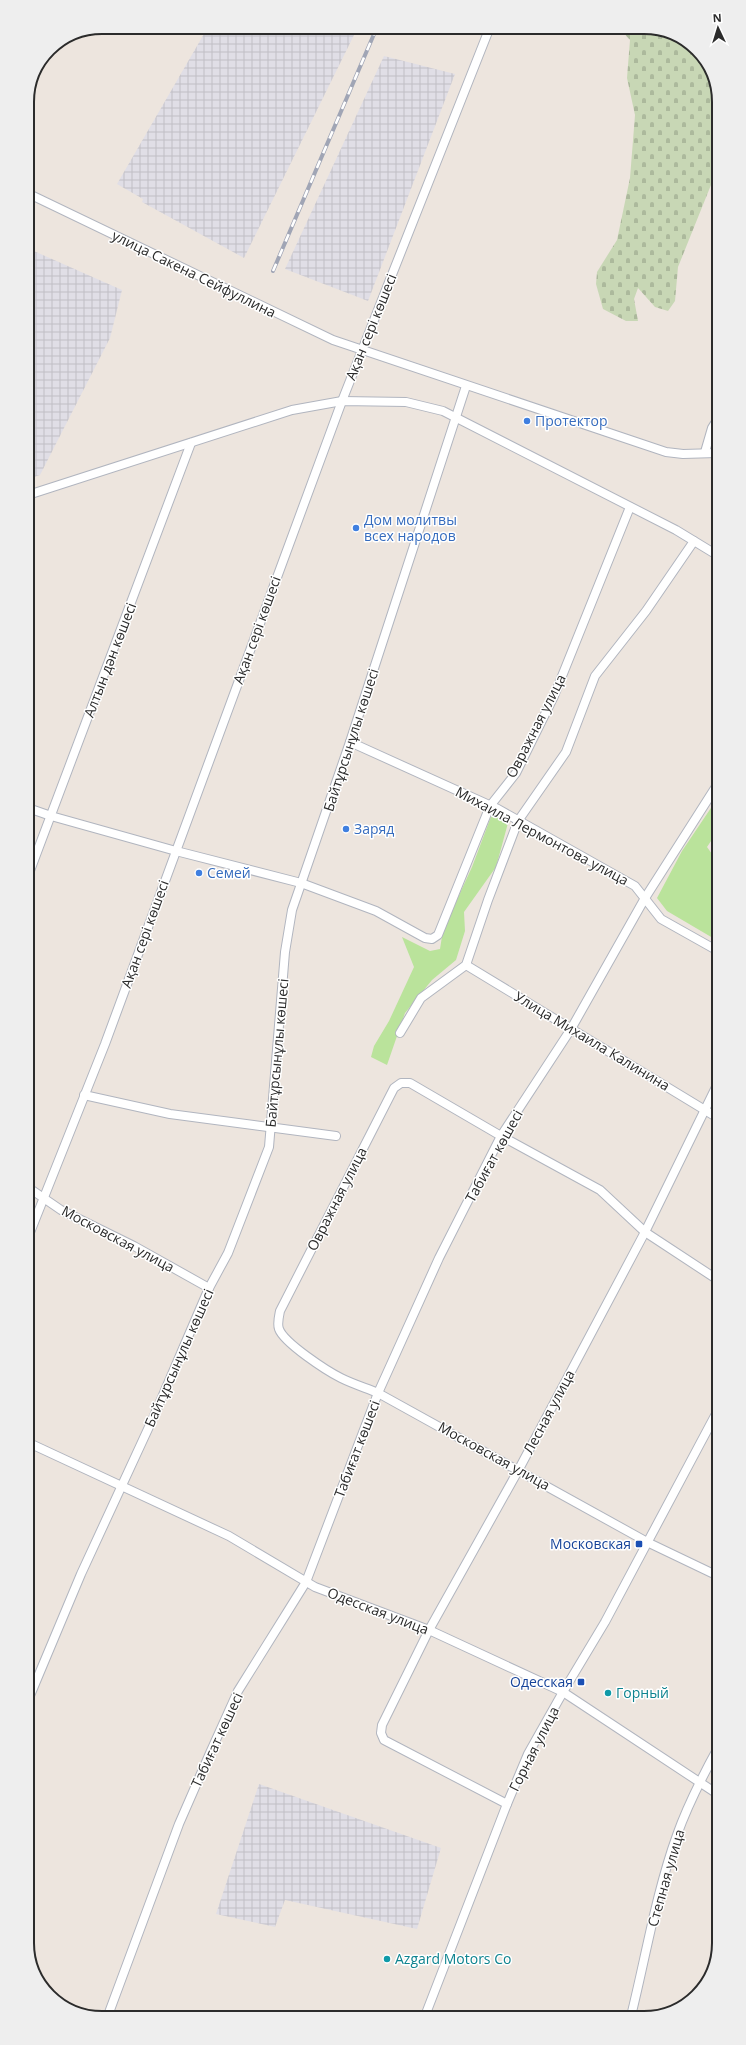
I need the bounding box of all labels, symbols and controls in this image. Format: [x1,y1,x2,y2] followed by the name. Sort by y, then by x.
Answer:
[698,8,738,48] north arrow
[712,10,722,25] text: N
[109,226,279,322] street label: улица Сакена Сейфуллина
[341,271,401,383] street label: Ақан сері көшесі
[535,411,607,430] place label: Протектор
[522,416,532,426] marker: Протектор
[364,510,457,545] place label: Дом молитвы всех народов
[351,523,361,533] marker: Дом молитвы всех народов
[228,573,285,686] street label: Ақан сері көшесі
[79,600,140,720] street label: Алтын дән көшесі
[318,666,383,814] street label: Байтұрсынұлы көшесі
[501,671,570,781] street label: Овражная улица
[452,782,632,889] street label: Михаила Лермонтова улица
[354,819,394,838] place label: Заряд
[341,824,351,834] marker: Заряд
[207,863,251,882] place label: Семей
[194,868,204,878] marker: Семей
[116,877,173,990] street label: Ақан сері көшесі
[261,978,292,1128] street label: Байтұрсынұлы көшесі
[511,987,674,1095] street label: Улица Михаила Калинина
[460,1106,527,1205] street label: Табиғат көшесі
[302,1144,371,1254] street label: Овражная улица
[59,1201,178,1276] street label: Московская улица
[139,1286,218,1430] street label: Байтұрсынұлы көшесі
[518,1366,579,1457] street label: Лесная улица
[329,1397,384,1500] street label: Табиғат көшесі
[435,1417,554,1494] street label: Московская улица
[550,1534,631,1553] place label: Московская
[634,1539,644,1549] marker: Московская
[325,1582,432,1639] street label: Одесская улица
[510,1672,573,1691] place label: Одесская
[576,1677,586,1687] marker: Одесская
[616,1683,669,1702] place label: Горный
[603,1688,613,1698] marker: Горный
[186,1689,247,1790] street label: Табиғат көшесі
[504,1703,563,1794] street label: Горная улица
[643,1827,688,1929] street label: Степная улица
[395,1949,511,1968] place label: Azgard Motors Co
[382,1954,392,1964] marker: Azgard Motors Co

